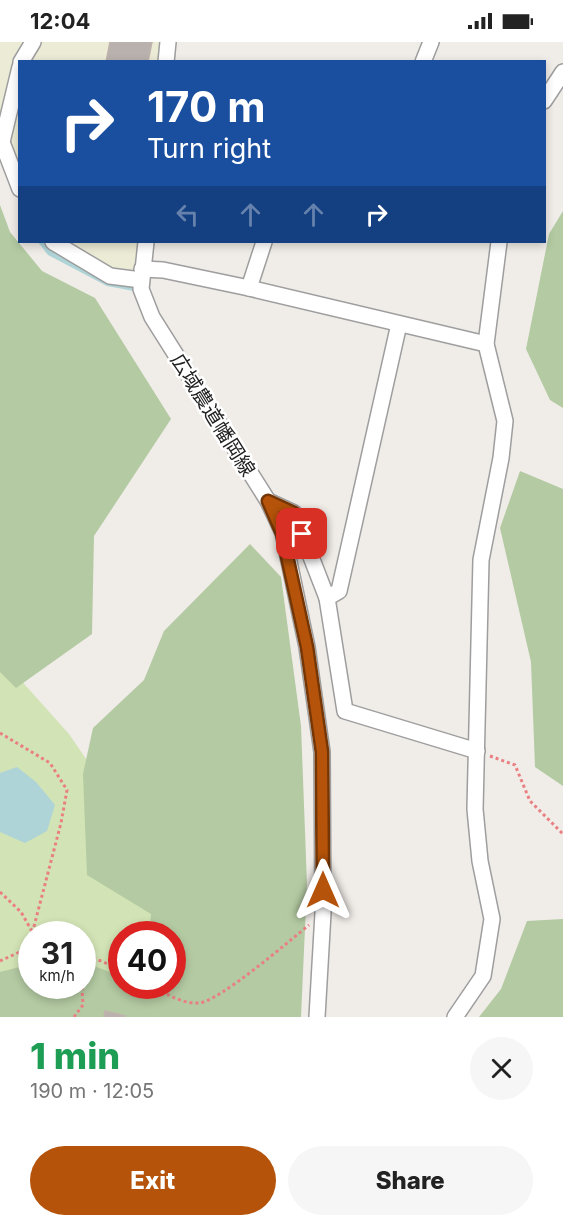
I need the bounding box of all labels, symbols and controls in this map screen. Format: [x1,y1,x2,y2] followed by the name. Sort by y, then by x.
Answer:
[30,8,90,34] text: 12:04
[147,81,265,132] text: 170 m
[48,84,126,162] icon: right
[147,132,271,165] text: Turn right
[171,198,204,231] icon: left
[234,198,267,231] icon: ahead
[297,198,330,231] icon: ahead
[360,198,393,231] icon: right
[166,349,260,481] street label: 広域農道幡岡線
[276,508,327,559] pin
[285,517,318,550] icon: arrive
[291,858,355,922] position arrow
[108,921,186,999] speed limit sign: 40
[41,935,73,971] text: 31
[39,966,75,985] text: km/h
[30,1034,120,1078] text: 1 min
[470,1037,533,1100] button: close
[30,1079,154,1103] text: 190 m · 12:05
[30,1146,276,1215] button: Exit
[288,1146,533,1215] button: Share

